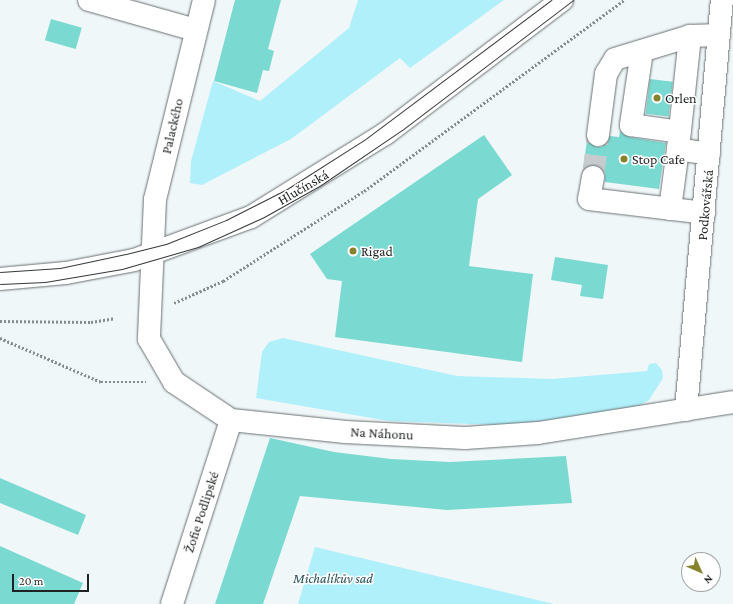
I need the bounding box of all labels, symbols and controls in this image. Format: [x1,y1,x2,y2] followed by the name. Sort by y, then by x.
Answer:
[665,90,697,106] place label: Orlen
[652,93,662,103] marker: Orlen
[157,97,187,155] street label: Palackého
[632,151,685,167] place label: Stop Cafe
[619,154,629,164] marker: Stop Cafe
[275,166,331,208] street label: Hlučínská
[694,169,716,241] street label: Podkovářská
[361,243,393,259] place label: Rigad
[348,246,358,256] marker: Rigad
[350,423,414,443] street label: Na Náhonu
[180,469,222,555] street label: Žofie Podlipské
[681,552,721,592] north arrow
[14,566,91,592] scale bar
[293,570,373,586] park label: Michalíkův sad
[702,573,716,587] text: N
[19,574,43,588] text: 20 m

